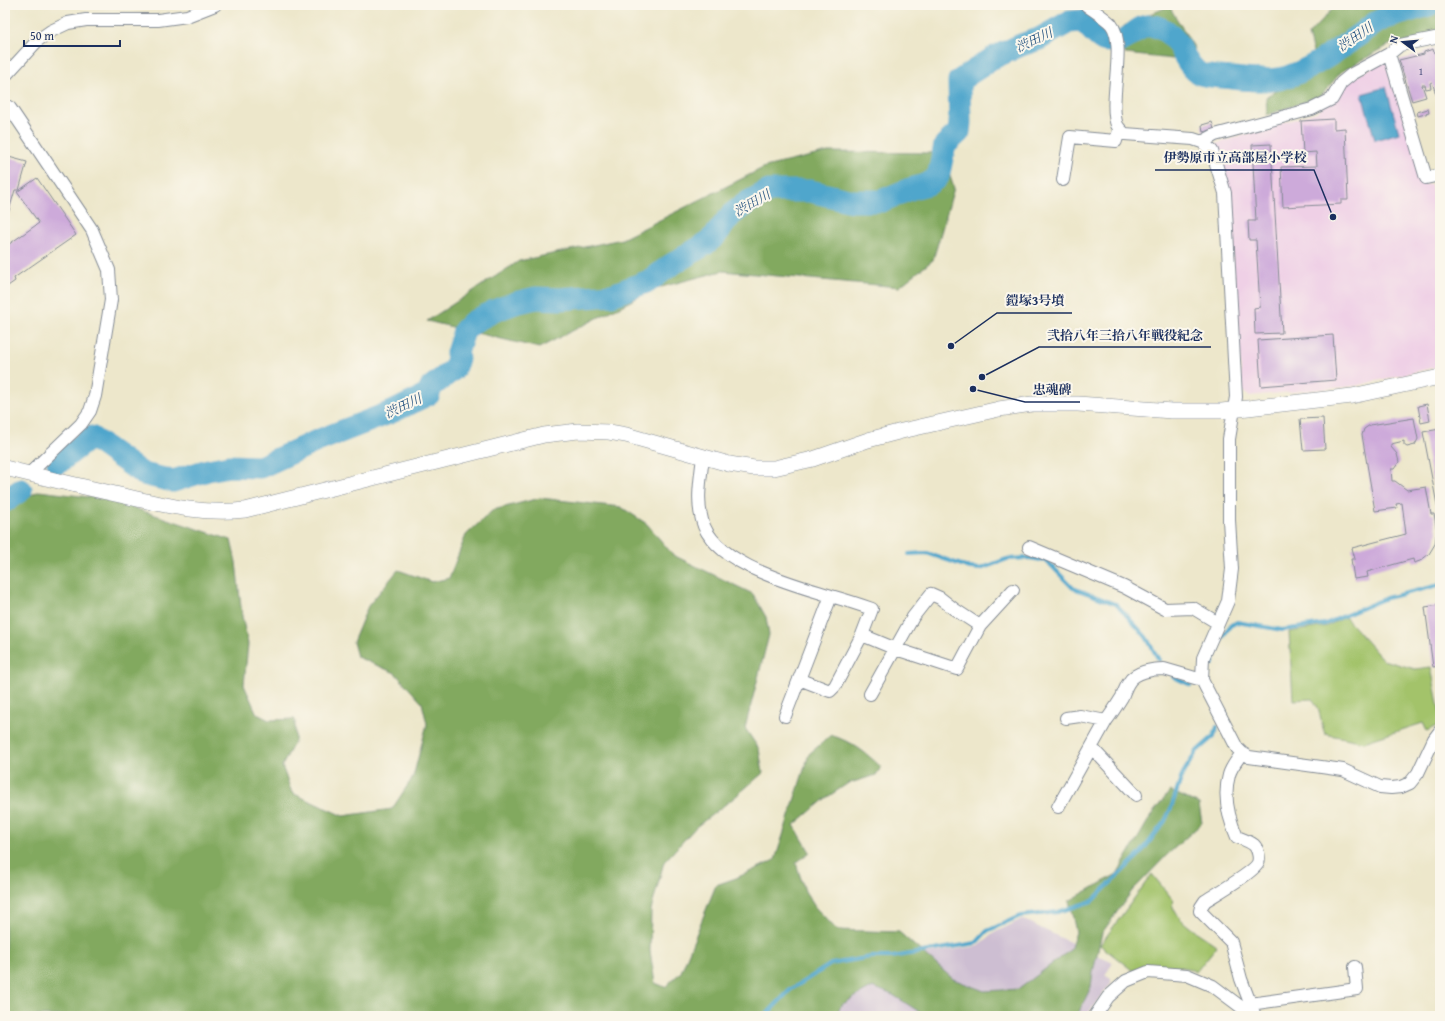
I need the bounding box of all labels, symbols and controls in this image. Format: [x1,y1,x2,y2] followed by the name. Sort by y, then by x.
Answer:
[1334,17,1378,56] water label: 渋田川
[24,22,120,48] scale bar
[1012,22,1057,57] water label: 渋田川
[1383,22,1423,62] north arrow
[30,27,54,44] text: 50 m
[1385,33,1402,45] text: N
[1419,64,1424,79] house number: 1
[1155,145,1314,170] callout: 伊勢原市立高部屋小学校
[1163,148,1307,167] text: 伊勢原市立高部屋小学校
[730,184,775,221] water label: 渋田川
[997,288,1072,313] callout: 鎧塚3号墳
[1006,291,1064,310] text: 鎧塚3号墳
[1039,322,1211,347] callout: 弐拾八年三拾八年戦役紀念
[1047,326,1203,345] text: 弐拾八年三拾八年戦役紀念
[1025,377,1080,402] callout: 忠魂碑
[1032,380,1072,399] text: 忠魂碑
[381,388,426,423] water label: 渋田川

